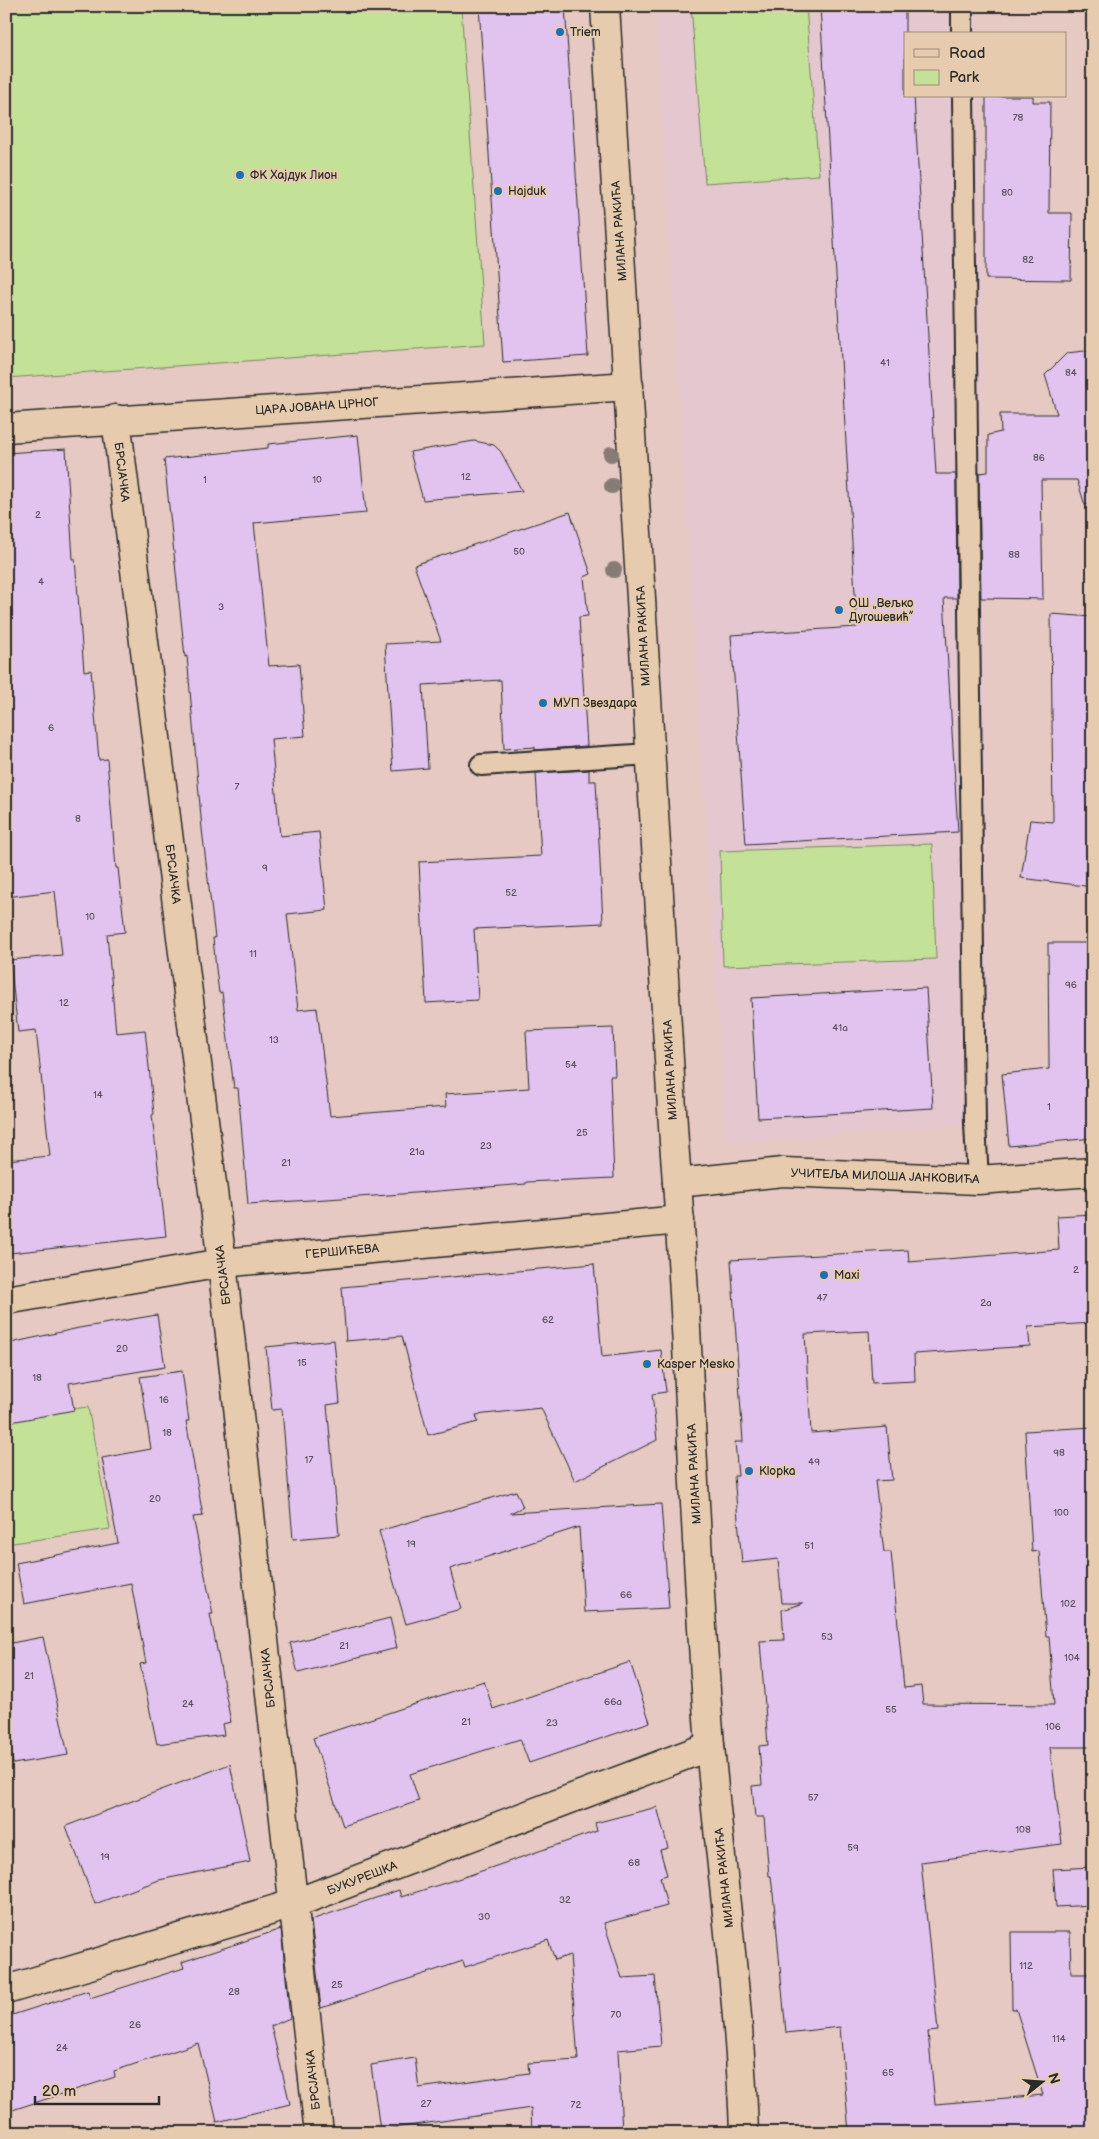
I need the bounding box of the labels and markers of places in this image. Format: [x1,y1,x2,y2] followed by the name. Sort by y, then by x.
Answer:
[570,25,601,40] place label: Triem
[554,26,566,38] marker: Triem
[250,168,337,183] place label: ФК Хајдук Лион
[234,169,246,181] marker: ФК Хајдук Лион
[508,184,546,199] place label: Hajduk
[492,185,504,197] marker: Hajduk
[849,596,914,625] place label: ОШ „Вељко Дугошевић”
[833,604,845,616] marker: ОШ „Вељко Дугошевић”
[553,696,637,711] place label: МУП Звездара
[537,697,549,709] marker: МУП Звездара
[834,1268,860,1283] place label: Maxi
[818,1269,830,1281] marker: Maxi
[657,1357,735,1372] place label: Kasper Mesko
[641,1358,653,1370] marker: Kasper Mesko
[759,1464,796,1479] place label: Klopka
[743,1465,755,1477] marker: Klopka

